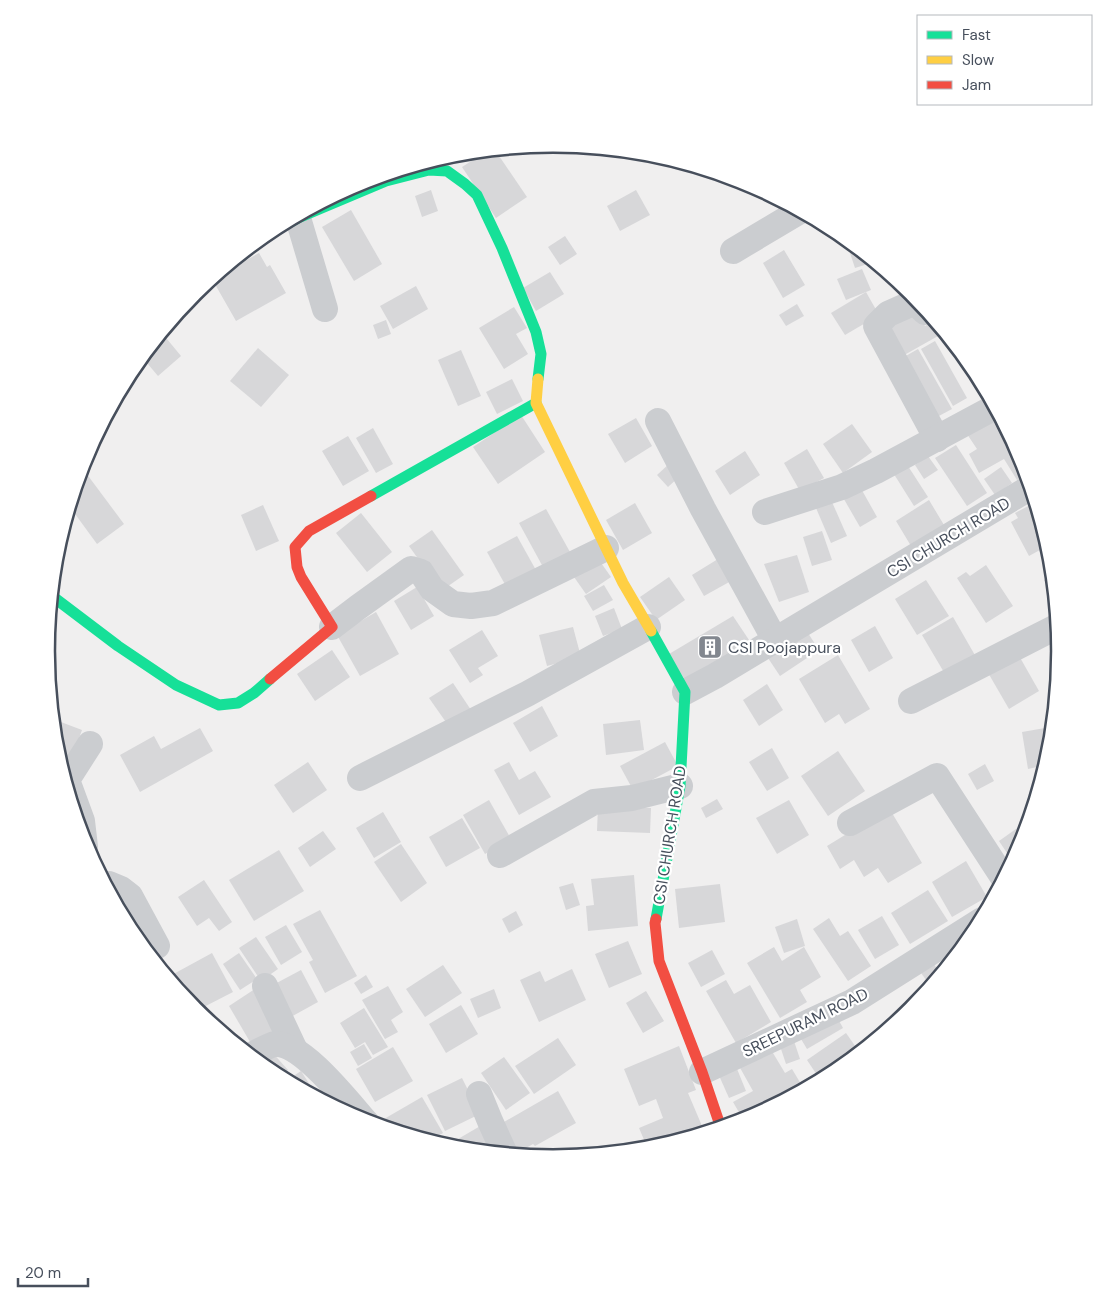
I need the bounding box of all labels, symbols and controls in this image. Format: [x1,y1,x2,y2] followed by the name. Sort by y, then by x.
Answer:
[917,15,1092,105] legend
[962,25,991,45] text: Fast
[962,50,995,70] text: Slow
[962,75,991,95] text: Jam
[883,492,1014,583] street label: CSI CHURCH ROAD
[697,634,723,660] building icon: CSI Poojappura
[728,637,841,658] place label: CSI Poojappura
[648,764,691,906] street label: CSI CHURCH ROAD
[739,983,871,1062] street label: SREEPURAM ROAD
[18,1256,88,1288] scale bar
[25,1263,61,1283] text: 20 m

